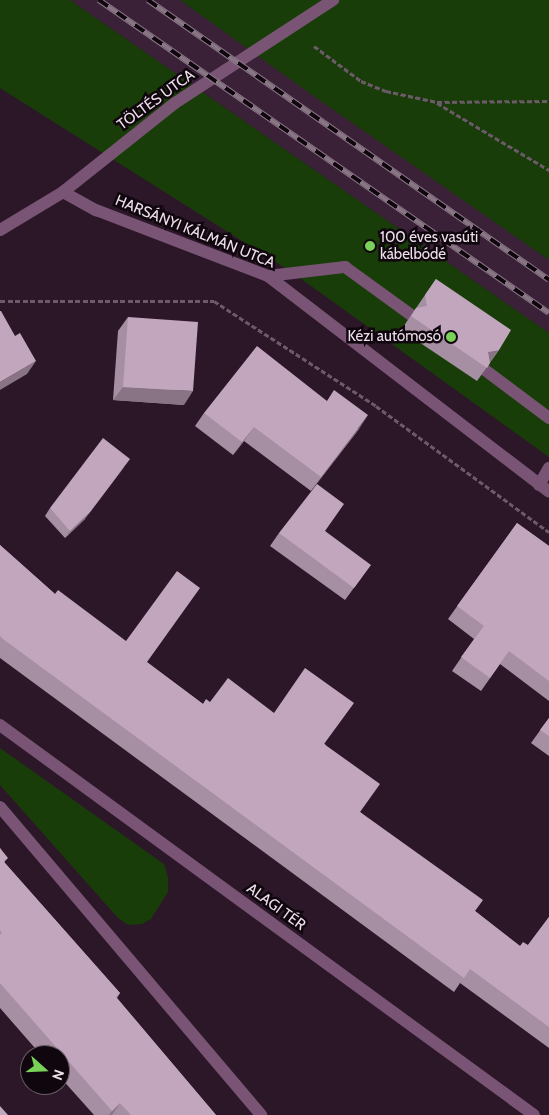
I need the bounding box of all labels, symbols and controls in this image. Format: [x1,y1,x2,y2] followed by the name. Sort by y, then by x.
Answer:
[114,66,198,134] street label: TÖLTÉS UTCA
[112,192,278,272] street label: HARSÁNYI KÁLMÁN UTCA
[380,228,478,263] place label: 100 éves vasúti kábelbódé
[364,240,376,252] marker: 100 éves vasúti kábelbódé
[348,328,441,346] place label: Kézi autómosó
[445,331,457,343] marker: Kézi autómosó
[243,880,309,934] street label: ALAGI TÉR
[20,1045,70,1095] north arrow
[48,1067,68,1083] text: N

